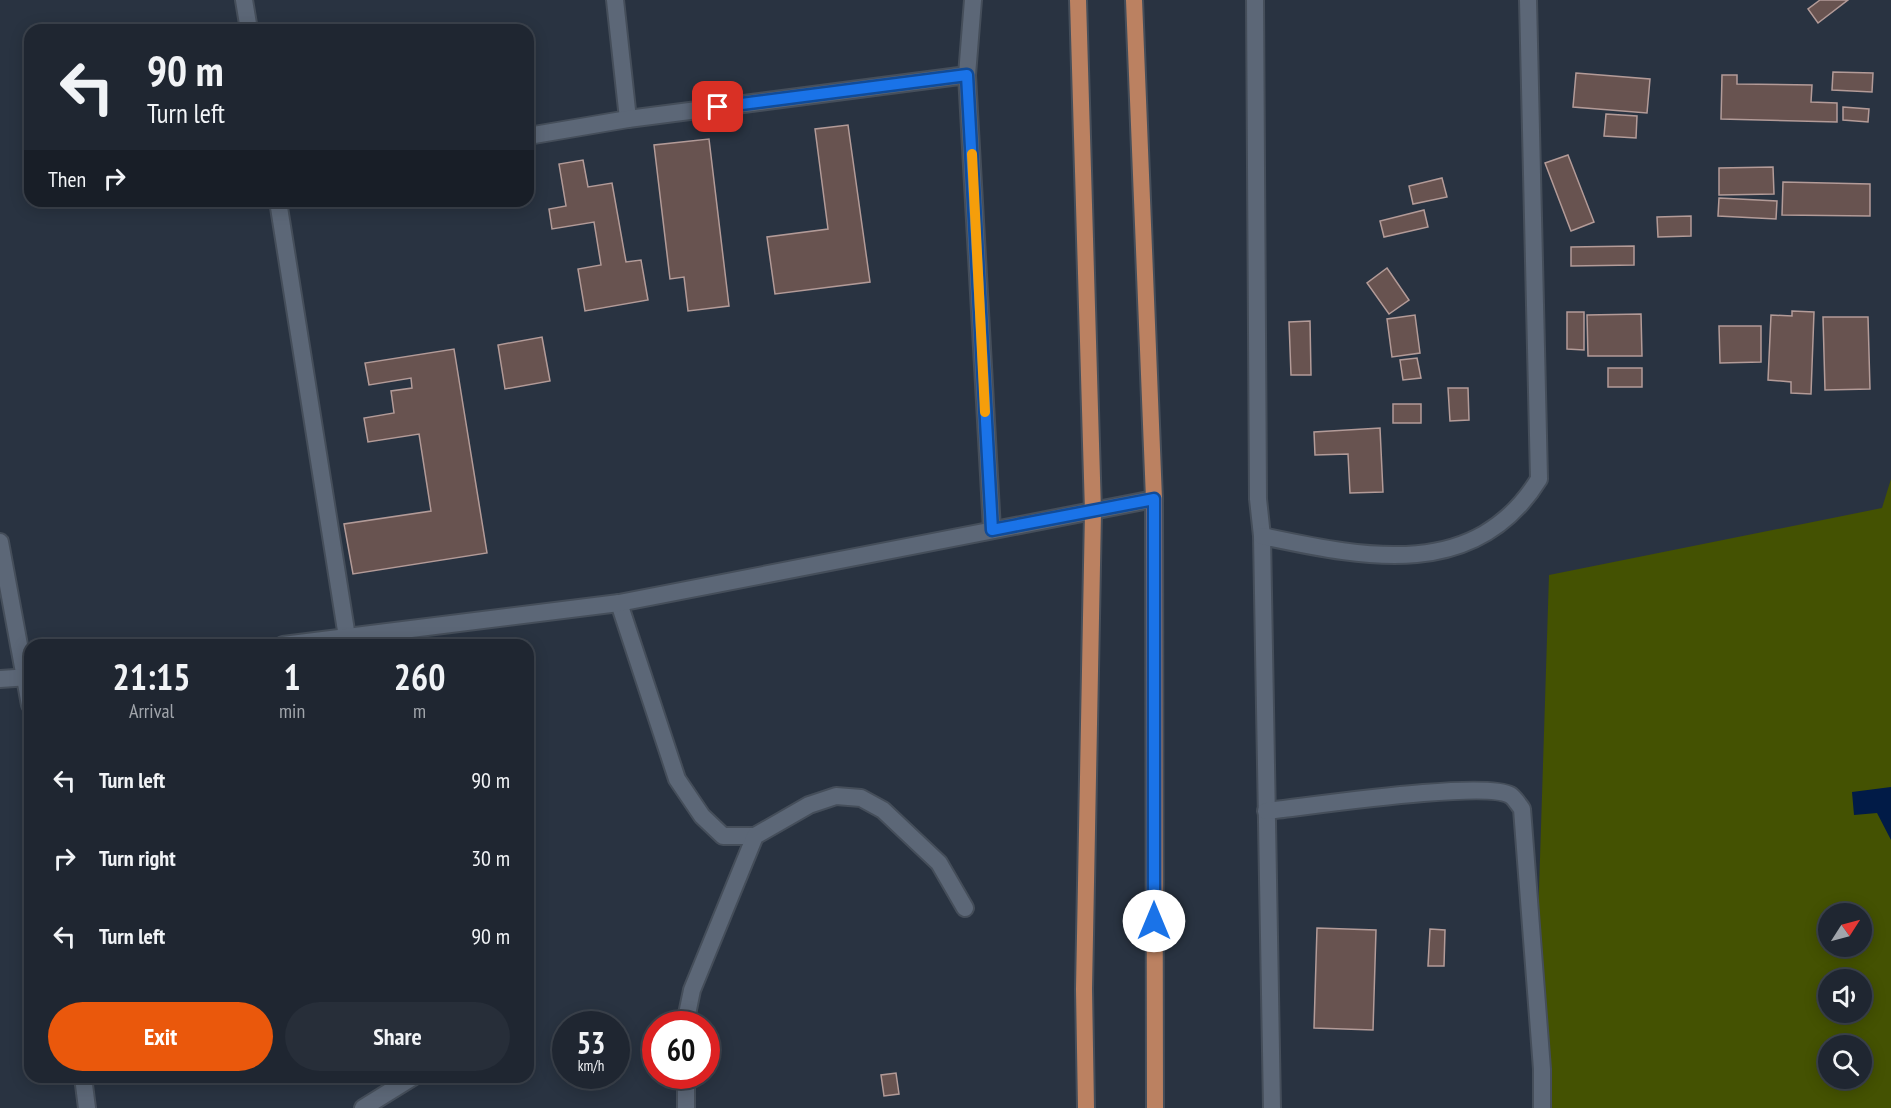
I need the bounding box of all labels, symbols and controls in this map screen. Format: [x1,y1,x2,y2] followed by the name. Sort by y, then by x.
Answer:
[147,43,224,98] text: 90 m
[48,48,126,126] icon: left
[692,81,743,132] pin
[701,90,734,123] icon: arrive
[147,96,225,130] text: Turn left
[98,162,131,195] icon: right
[48,165,86,193] text: Then
[113,653,190,700] text: 21:15
[283,653,301,700] text: 1
[394,653,445,700] text: 260
[129,698,174,724] text: Arrival
[279,698,305,724] text: min
[413,698,426,724] text: m
[48,764,81,797] icon: left
[99,766,165,794] text: Turn left
[471,766,510,794] text: 90 m
[48,842,81,875] icon: right
[99,844,176,872] text: Turn right
[471,844,510,872] text: 30 m
[1122,889,1186,953] position arrow
[1818,903,1872,957] north arrow
[1818,903,1872,1089] map controls
[48,920,81,953] icon: left
[99,922,165,950] text: Turn left
[471,922,510,950] text: 90 m
[1818,969,1872,1023] button: sound
[48,1002,273,1071] button: Exit
[285,1002,510,1071] button: Share
[642,1011,720,1089] speed limit sign: 60
[577,1023,605,1062] text: 53
[1818,1035,1872,1089] button: search
[578,1056,604,1075] text: km/h

